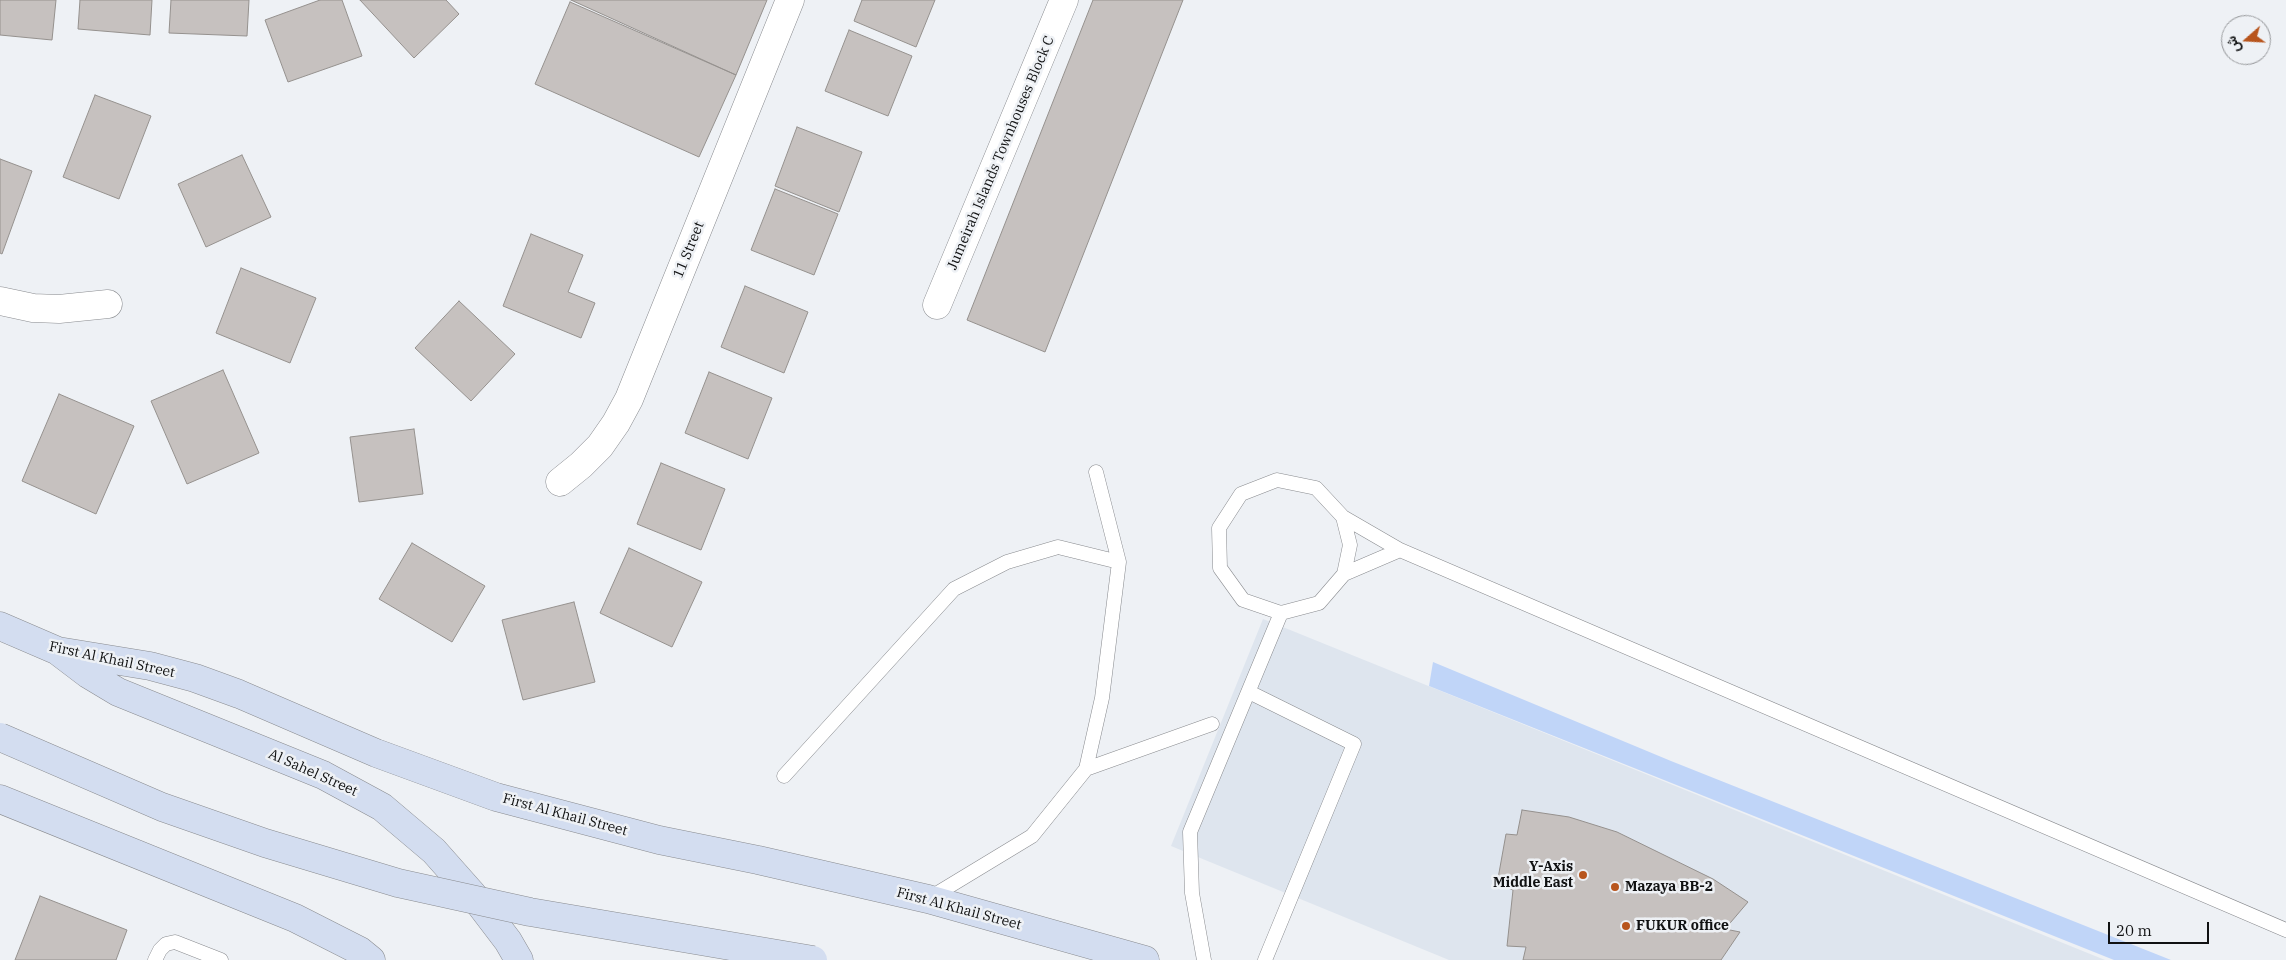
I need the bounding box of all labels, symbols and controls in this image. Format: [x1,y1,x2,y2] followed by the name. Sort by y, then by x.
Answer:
[2221,15,2271,65] north arrow
[944,34,1058,272] street label: Jumeirah Islands Townhouses Block C
[2222,34,2244,55] text: ش
[670,219,708,281] street label: 11 Street
[47,638,177,682] street label: First Al Khail Street
[266,746,360,800] street label: Al Sahel Street
[501,790,629,840] street label: First Al Khail Street
[1493,859,1573,892] place label: Y-Axis Middle East
[1577,869,1589,881] marker: Y-Axis Middle East
[1625,879,1713,895] place label: Mazaya BB-2
[1609,881,1621,893] marker: Mazaya BB-2
[895,884,1023,934] street label: First Al Khail Street
[2111,912,2212,944] scale bar
[1636,918,1729,934] place label: FUKUR office
[1620,920,1632,932] marker: FUKUR office
[2116,921,2152,940] text: 20 m

